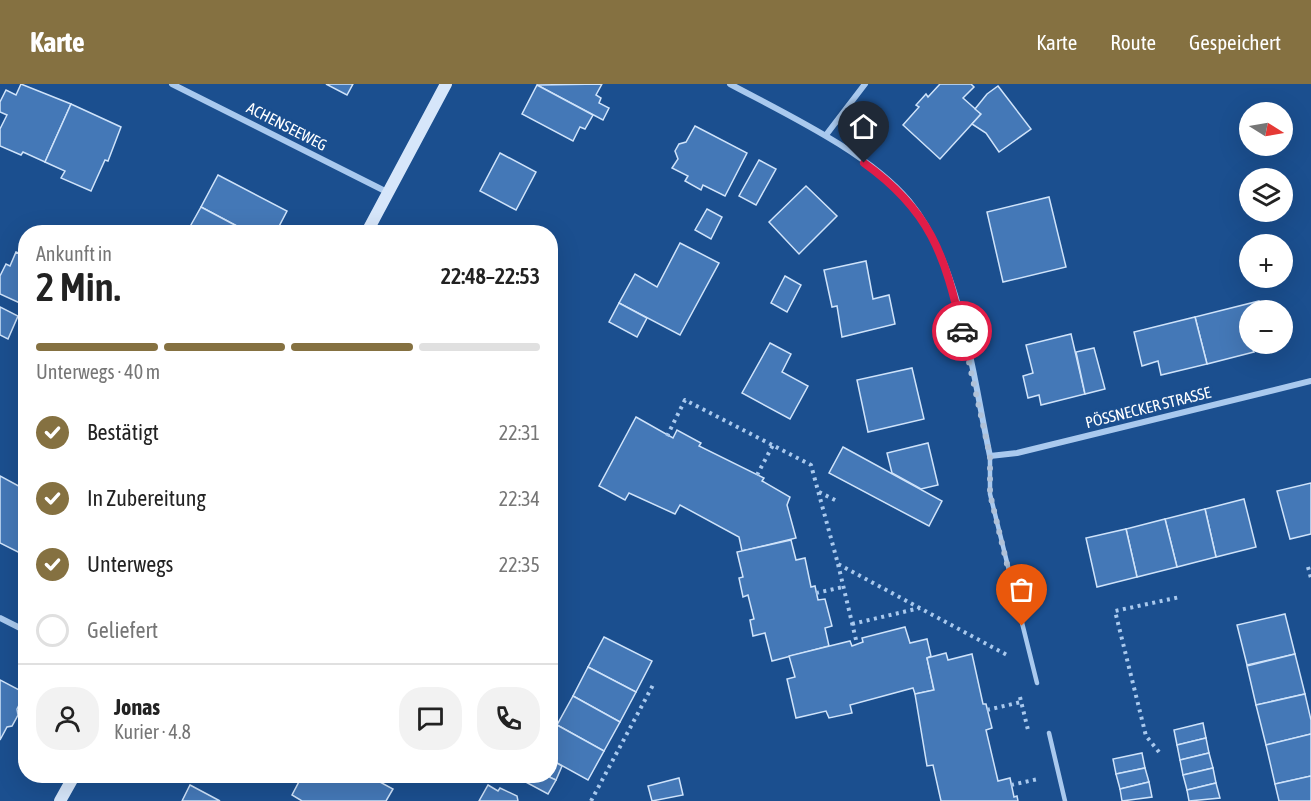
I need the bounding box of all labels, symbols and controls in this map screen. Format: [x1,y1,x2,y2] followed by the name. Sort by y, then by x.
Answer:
[30,26,85,58] text: Karte
[1036,30,1077,54] text: Karte
[1110,30,1156,54] text: Route
[1189,30,1281,54] text: Gespeichert
[244,98,330,154] street label: ACHENSEEWEG
[838,101,889,163] pin
[1239,102,1293,156] north arrow
[1239,102,1293,354] map controls
[847,110,880,143] icon: home
[1239,168,1293,222] button: layers
[1239,234,1293,288] button: +
[36,242,112,265] text: Ankunft in
[441,263,540,289] text: 22:48–22:53
[36,265,121,309] text: 2 Min.
[1239,300,1293,354] button: −
[932,301,992,361] courier
[946,315,979,348] icon: car
[36,360,160,383] text: Unterwegs · 40 m
[1083,383,1213,431] street label: PÖSSNECKER STRASSE
[36,416,69,449] icon: check
[87,419,159,445] text: Bestätigt
[499,421,540,444] text: 22:31
[36,482,69,515] icon: check
[87,485,206,511] text: In Zubereitung
[499,487,540,510] text: 22:34
[36,548,69,581] icon: check
[87,551,173,577] text: Unterwegs
[499,553,540,576] text: 22:35
[996,564,1047,626] pin
[1005,573,1038,606] icon: bag
[87,617,158,643] text: Geliefert
[36,687,99,750] button: person
[399,687,462,750] button: chat
[477,687,540,750] button: phone
[114,694,160,720] text: Jonas
[114,720,191,743] text: Kurier · 4.8

